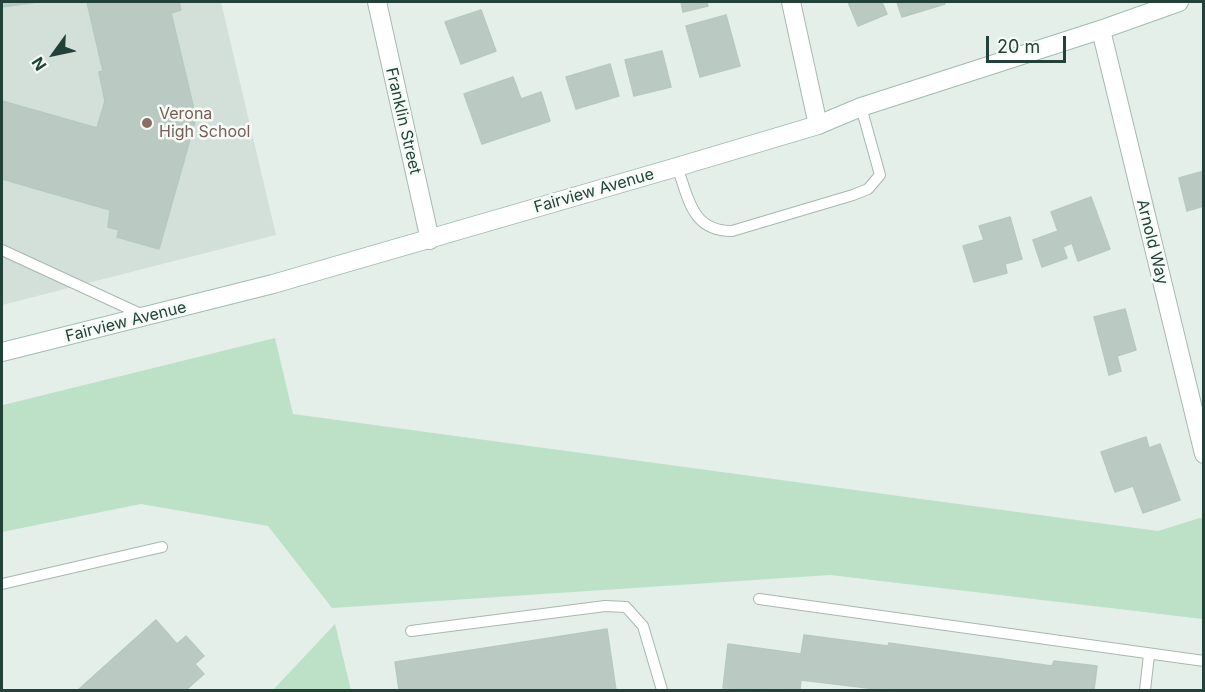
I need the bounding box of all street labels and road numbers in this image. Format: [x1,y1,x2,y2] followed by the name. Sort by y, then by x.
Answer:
[381,66,425,176] street label: Franklin Street
[532,165,656,217] street label: Fairview Avenue
[1132,197,1172,287] street label: Arnold Way
[64,298,188,346] street label: Fairview Avenue

